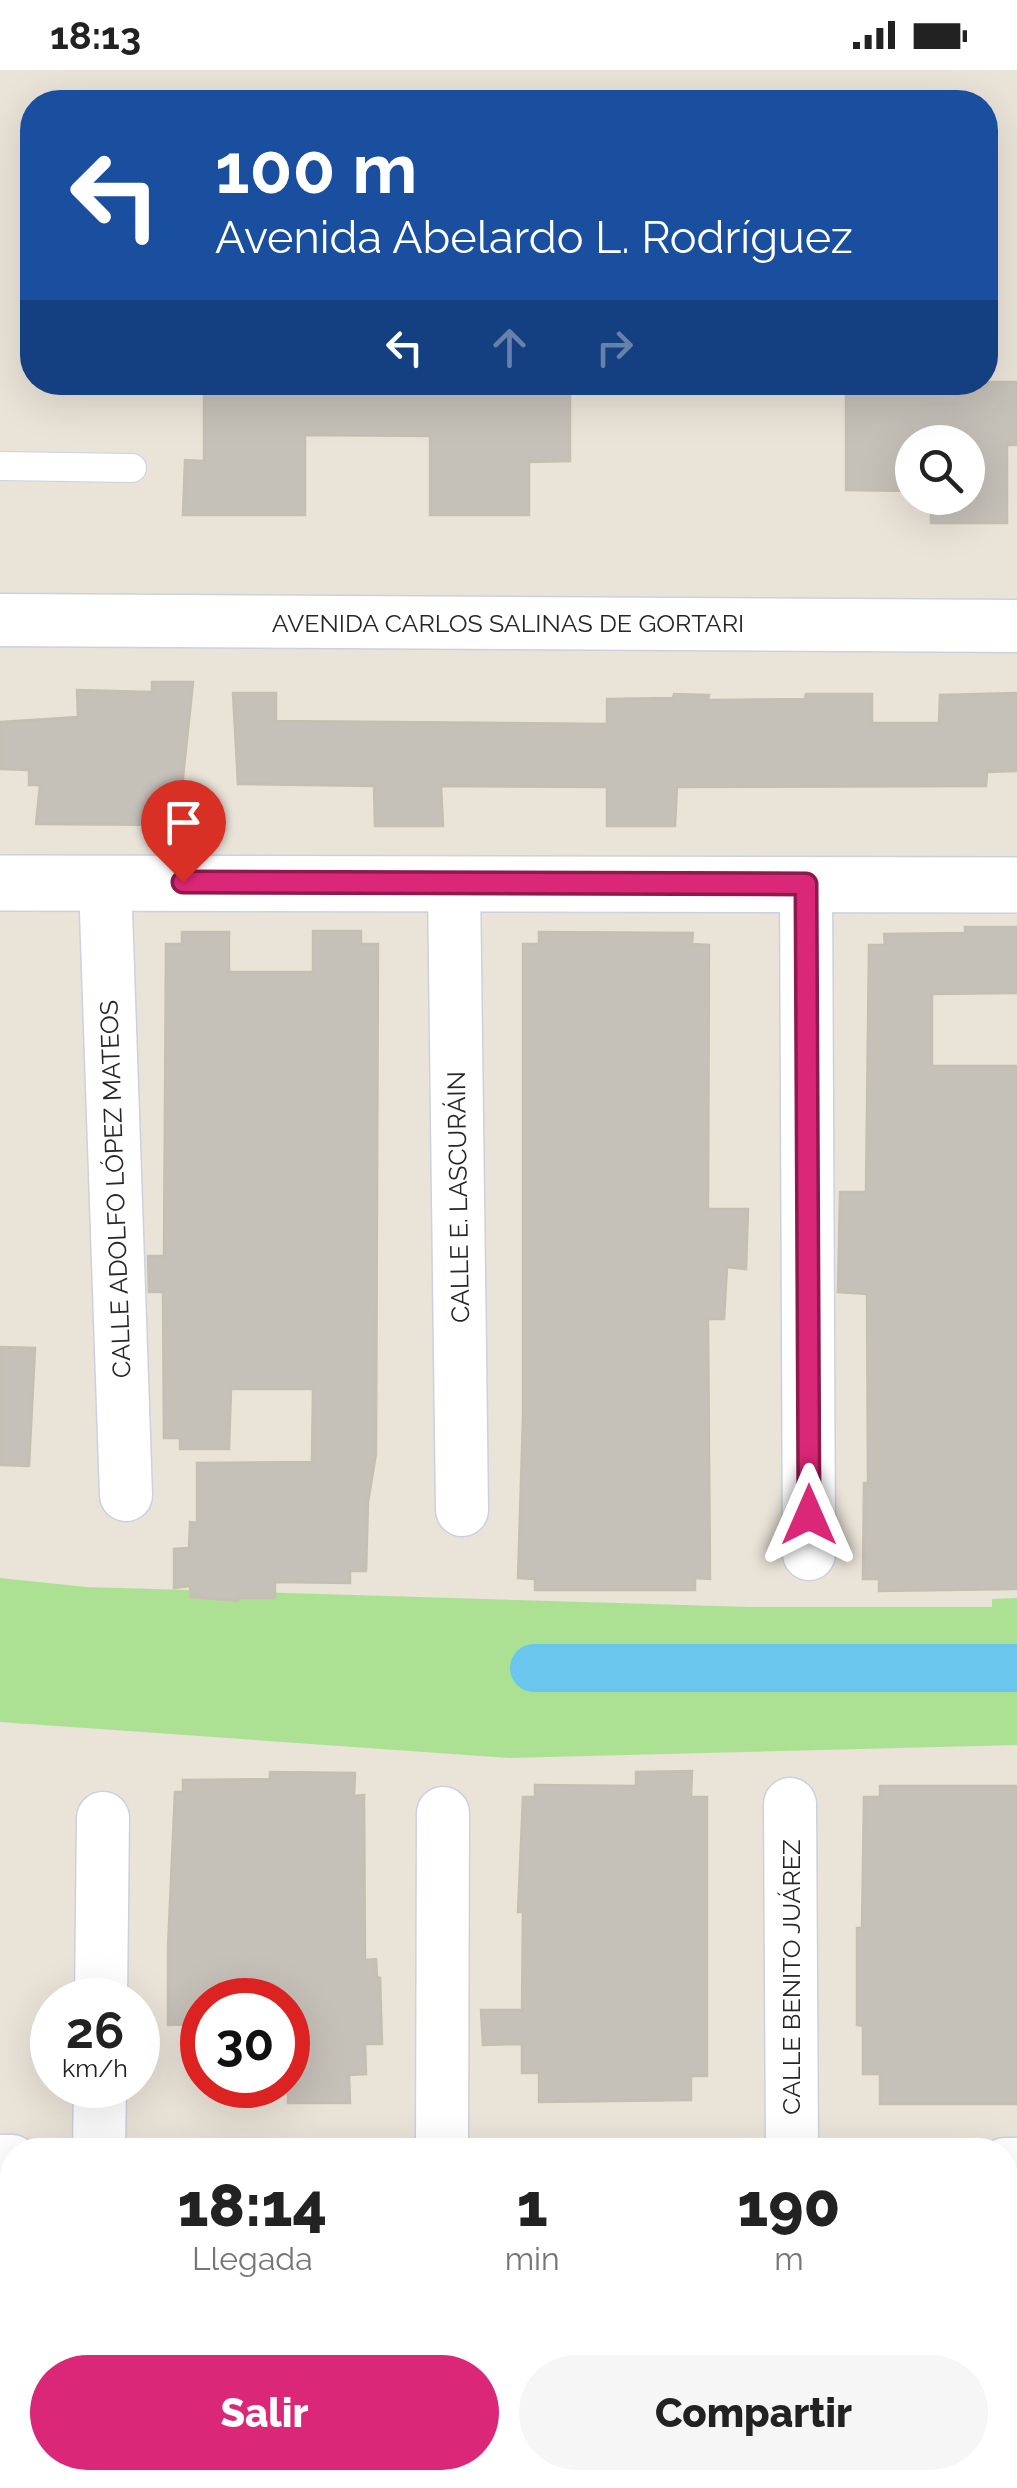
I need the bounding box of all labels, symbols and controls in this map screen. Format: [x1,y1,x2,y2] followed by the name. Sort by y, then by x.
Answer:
[50,13,141,58] text: 18:13
[215,127,418,209] text: 100 m
[50,130,180,260] icon: left
[215,211,853,264] text: Avenida Abelardo L. Rodríguez
[377,320,432,375] icon: left
[482,320,537,375] icon: ahead
[587,320,642,375] icon: right
[895,425,985,515] map controls
[895,425,985,515] button: search
[272,608,744,638] street label: AVENIDA CARLOS SALINAS DE GORTARI
[141,780,226,883] pin
[156,795,211,850] icon: arrive
[93,1000,137,1378] street label: CALLE ADOLFO LÓPEZ MATEOS
[441,1071,475,1323] street label: CALLE E. LASCURÁIN
[757,1463,861,1567] position arrow
[776,1839,806,2115] street label: CALLE BENITO JUÁREZ
[180,1978,310,2108] speed limit sign: 30
[66,2001,124,2060] text: 26
[62,2053,128,2083] text: km/h
[177,2170,327,2240] text: 18:14
[517,2170,548,2240] text: 1
[737,2170,840,2240] text: 190
[192,2240,313,2277] text: Llegada
[505,2240,560,2277] text: min
[774,2240,804,2277] text: m
[30,2355,499,2470] button: Salir
[519,2355,988,2470] button: Compartir

